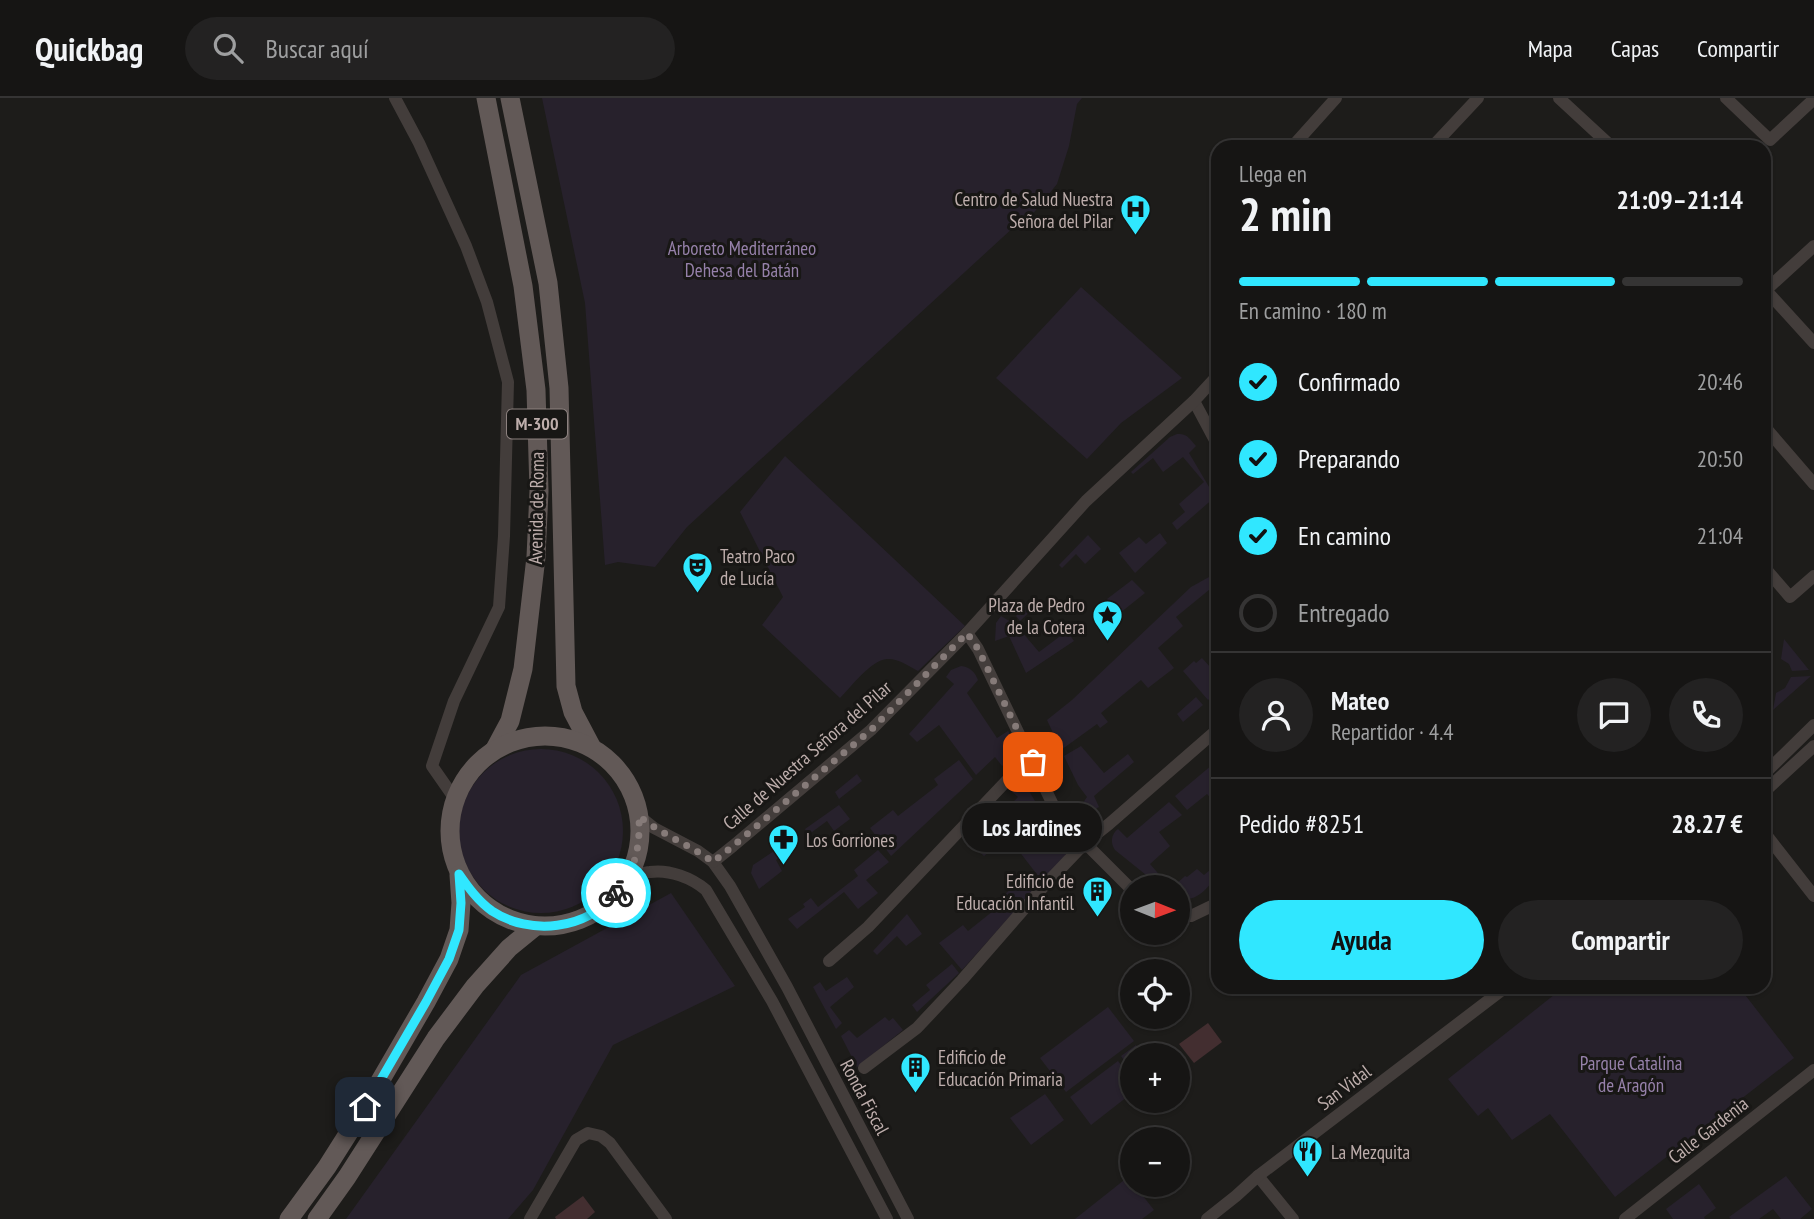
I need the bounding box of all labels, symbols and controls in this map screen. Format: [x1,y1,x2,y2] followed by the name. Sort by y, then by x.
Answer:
[185,17,675,80] search box
[35,27,143,70] text: Quickbag
[209,29,247,67] icon: search
[265,32,369,65] text: Buscar aquí
[1528,33,1573,64] text: Mapa
[1611,33,1659,64] text: Capas
[1697,33,1779,64] text: Compartir
[1239,159,1307,188] text: Llega en
[1616,183,1743,216] text: 21:09–21:14
[1239,184,1332,244] text: 2 min
[954,187,1114,233] place label: Centro de Salud Nuestra Señora del Pilar
[1119,193,1153,237] hospital icon: Centro de Salud Nuestra Señora del Pilar
[668,236,816,282] park label: Arboreto Mediterráneo Dehesa del Batán
[1239,296,1387,325] text: En camino · 180 m
[1239,363,1277,401] icon: check
[1298,365,1400,398] text: Confirmado
[1697,367,1743,396] text: 20:46
[507,410,567,438] road number: M-300
[1239,440,1277,478] icon: check
[1298,442,1400,475] text: Preparando
[1697,444,1743,473] text: 20:50
[523,451,549,565] street label: Avenida de Roma
[1239,517,1277,555] icon: check
[1298,519,1391,552] text: En camino
[1697,521,1743,550] text: 21:04
[720,544,795,590] place label: Teatro Paco de Lucía
[680,550,714,594] theatre icon: Teatro Paco de Lucía
[988,593,1085,639] place label: Plaza de Pedro de la Cotera
[1298,596,1390,629] text: Entregado
[1091,599,1125,643] place icon: Plaza de Pedro de la Cotera
[718,675,897,835] street label: Calle de Nuestra Señora del Pilar
[1239,678,1313,752] button: person
[1577,678,1651,752] button: chat
[1669,678,1743,752] button: phone
[1331,684,1389,717] text: Mateo
[1331,717,1454,746] text: Repartidor · 4.4
[1003,732,1063,792] pin
[1014,743,1052,781] icon: bag
[963,804,1103,853] callout: Los Jardines
[1239,807,1364,840] text: Pedido #8251
[1671,807,1743,840] text: 28.27 €
[983,813,1081,842] text: Los Jardines
[766,823,800,867] pharmacy icon: Los Gorriones
[806,828,895,852] place label: Los Gorriones
[581,858,651,928] courier
[956,869,1075,915] place label: Edificio de Educación Infantil
[597,874,635,912] icon: bike
[1080,875,1114,919] building icon: Edificio de Educación Infantil
[1120,875,1190,945] north arrow
[1120,875,1190,1197] map controls
[1239,900,1484,980] button: Ayuda
[1498,900,1743,980] button: Compartir
[1120,959,1190,1029] button: locate
[1120,1043,1190,1113] button: +
[938,1045,1063,1091] place label: Edificio de Educación Primaria
[898,1051,932,1095] building icon: Edificio de Educación Primaria
[1580,1051,1682,1097] park label: Parque Catalina de Aragón
[835,1055,895,1139] street label: Ronda Fiscal
[1312,1059,1376,1115] street label: San Vidal
[335,1077,395,1137] pin
[346,1088,384,1126] icon: home
[1663,1091,1753,1169] street label: Calle Gardenia
[1120,1127,1190,1197] button: −
[1291,1135,1325,1179] restaurant icon: La Mezquita
[1331,1140,1410,1164] place label: La Mezquita

